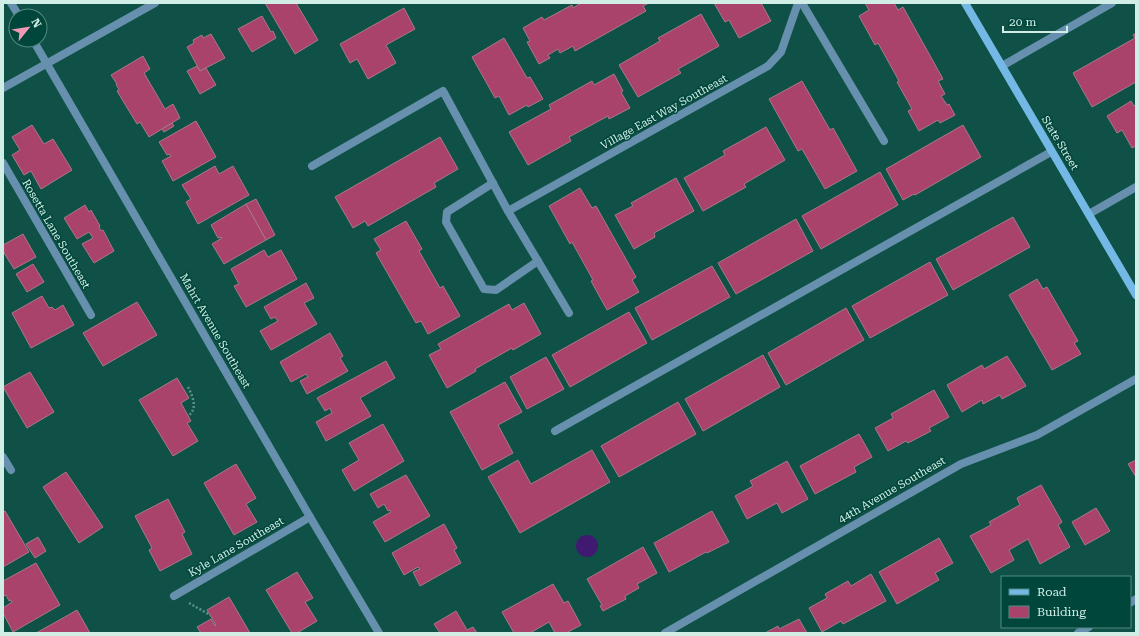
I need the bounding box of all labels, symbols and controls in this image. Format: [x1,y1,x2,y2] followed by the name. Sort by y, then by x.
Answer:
[8,8,48,48] north arrow
[1003,8,1067,34] scale bar
[1009,15,1036,29] text: 20 m
[28,16,44,31] text: N
[598,72,730,152] street label: Village East Way Southeast
[1039,113,1081,173] street label: State Street
[19,177,93,291] street label: Rosetta Lane Southeast
[177,271,253,391] street label: Mahrt Avenue Southeast
[836,454,948,526] street label: 44th Avenue Southeast
[186,514,286,580] street label: Kyle Lane Southeast
[1001,576,1131,628] legend
[1037,585,1067,599] text: Road
[1037,605,1086,619] text: Building

